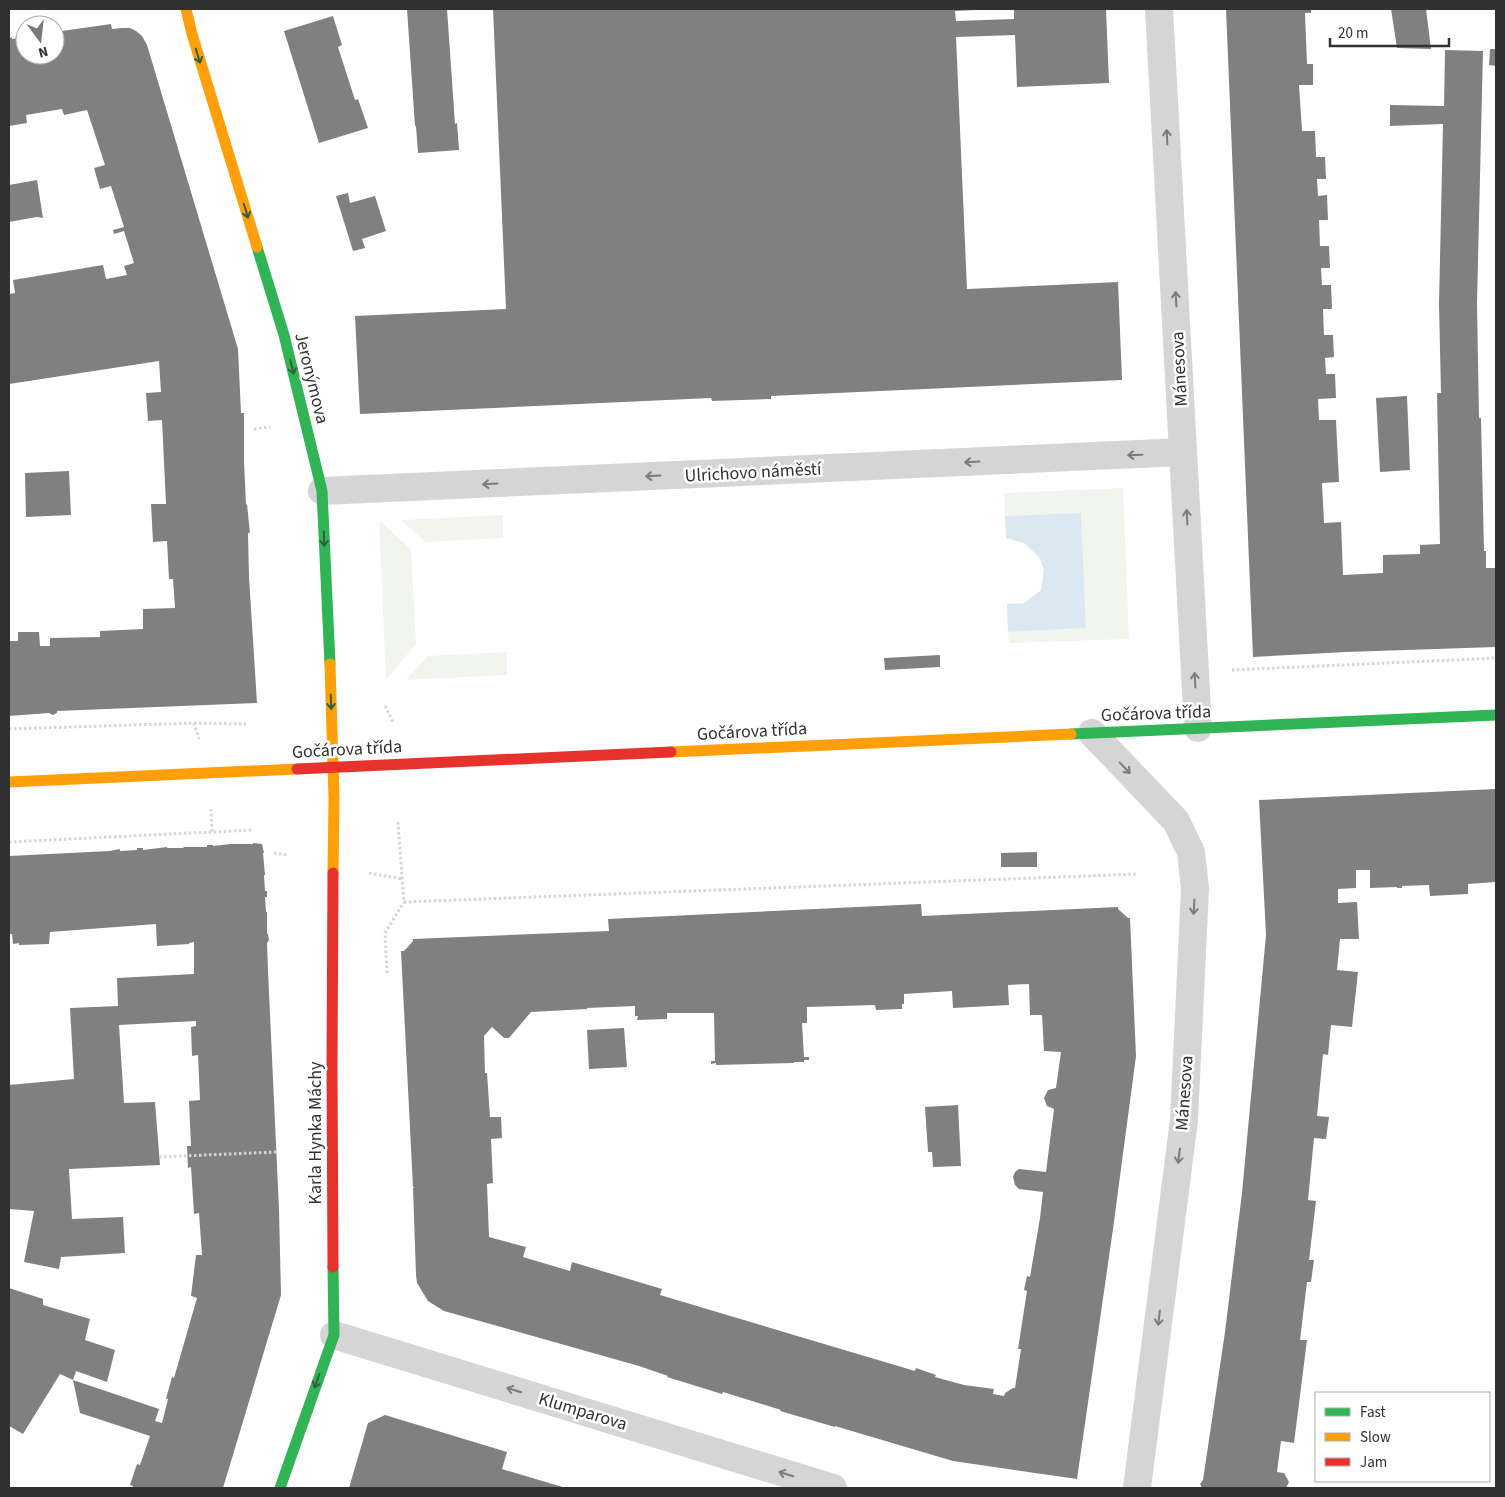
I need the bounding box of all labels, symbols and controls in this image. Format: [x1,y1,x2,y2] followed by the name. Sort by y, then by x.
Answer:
[15,15,65,65] north arrow
[1330,15,1449,47] scale bar
[1338,23,1368,44] text: 20 m
[36,41,50,62] text: N
[194,48,204,64] one-way arrow
[1162,129,1171,145] one-way arrow
[242,203,251,219] one-way arrow
[1171,291,1180,307] one-way arrow
[288,330,335,426] street label: Jeronýmova
[1165,331,1194,407] street label: Mánesova
[288,359,297,375] one-way arrow
[1127,450,1143,459] one-way arrow
[684,456,823,489] street label: Ulrichovo náměstí
[965,457,981,466] one-way arrow
[645,472,661,481] one-way arrow
[483,479,499,488] one-way arrow
[1182,510,1191,526] one-way arrow
[320,531,329,547] one-way arrow
[1191,672,1200,688] one-way arrow
[326,693,336,709] one-way arrow
[1100,699,1212,728] street label: Gočárova třída
[696,716,808,747] street label: Gočárova třída
[291,734,403,765] street label: Gočárova třída
[1119,762,1132,774] one-way arrow
[1189,899,1198,915] one-way arrow
[1169,1055,1200,1131] street label: Mánesova
[303,1061,328,1204] street label: Karla Hynka Máchy
[1174,1148,1184,1164] one-way arrow
[1154,1309,1164,1325] one-way arrow
[312,1373,322,1389] one-way arrow
[507,1385,522,1394] one-way arrow
[535,1386,630,1437] street label: Klumparova
[1315,1392,1490,1482] legend
[1360,1402,1386,1423] text: Fast
[1360,1427,1391,1448] text: Slow
[1360,1452,1387,1473] text: Jam
[779,1468,795,1478] one-way arrow

